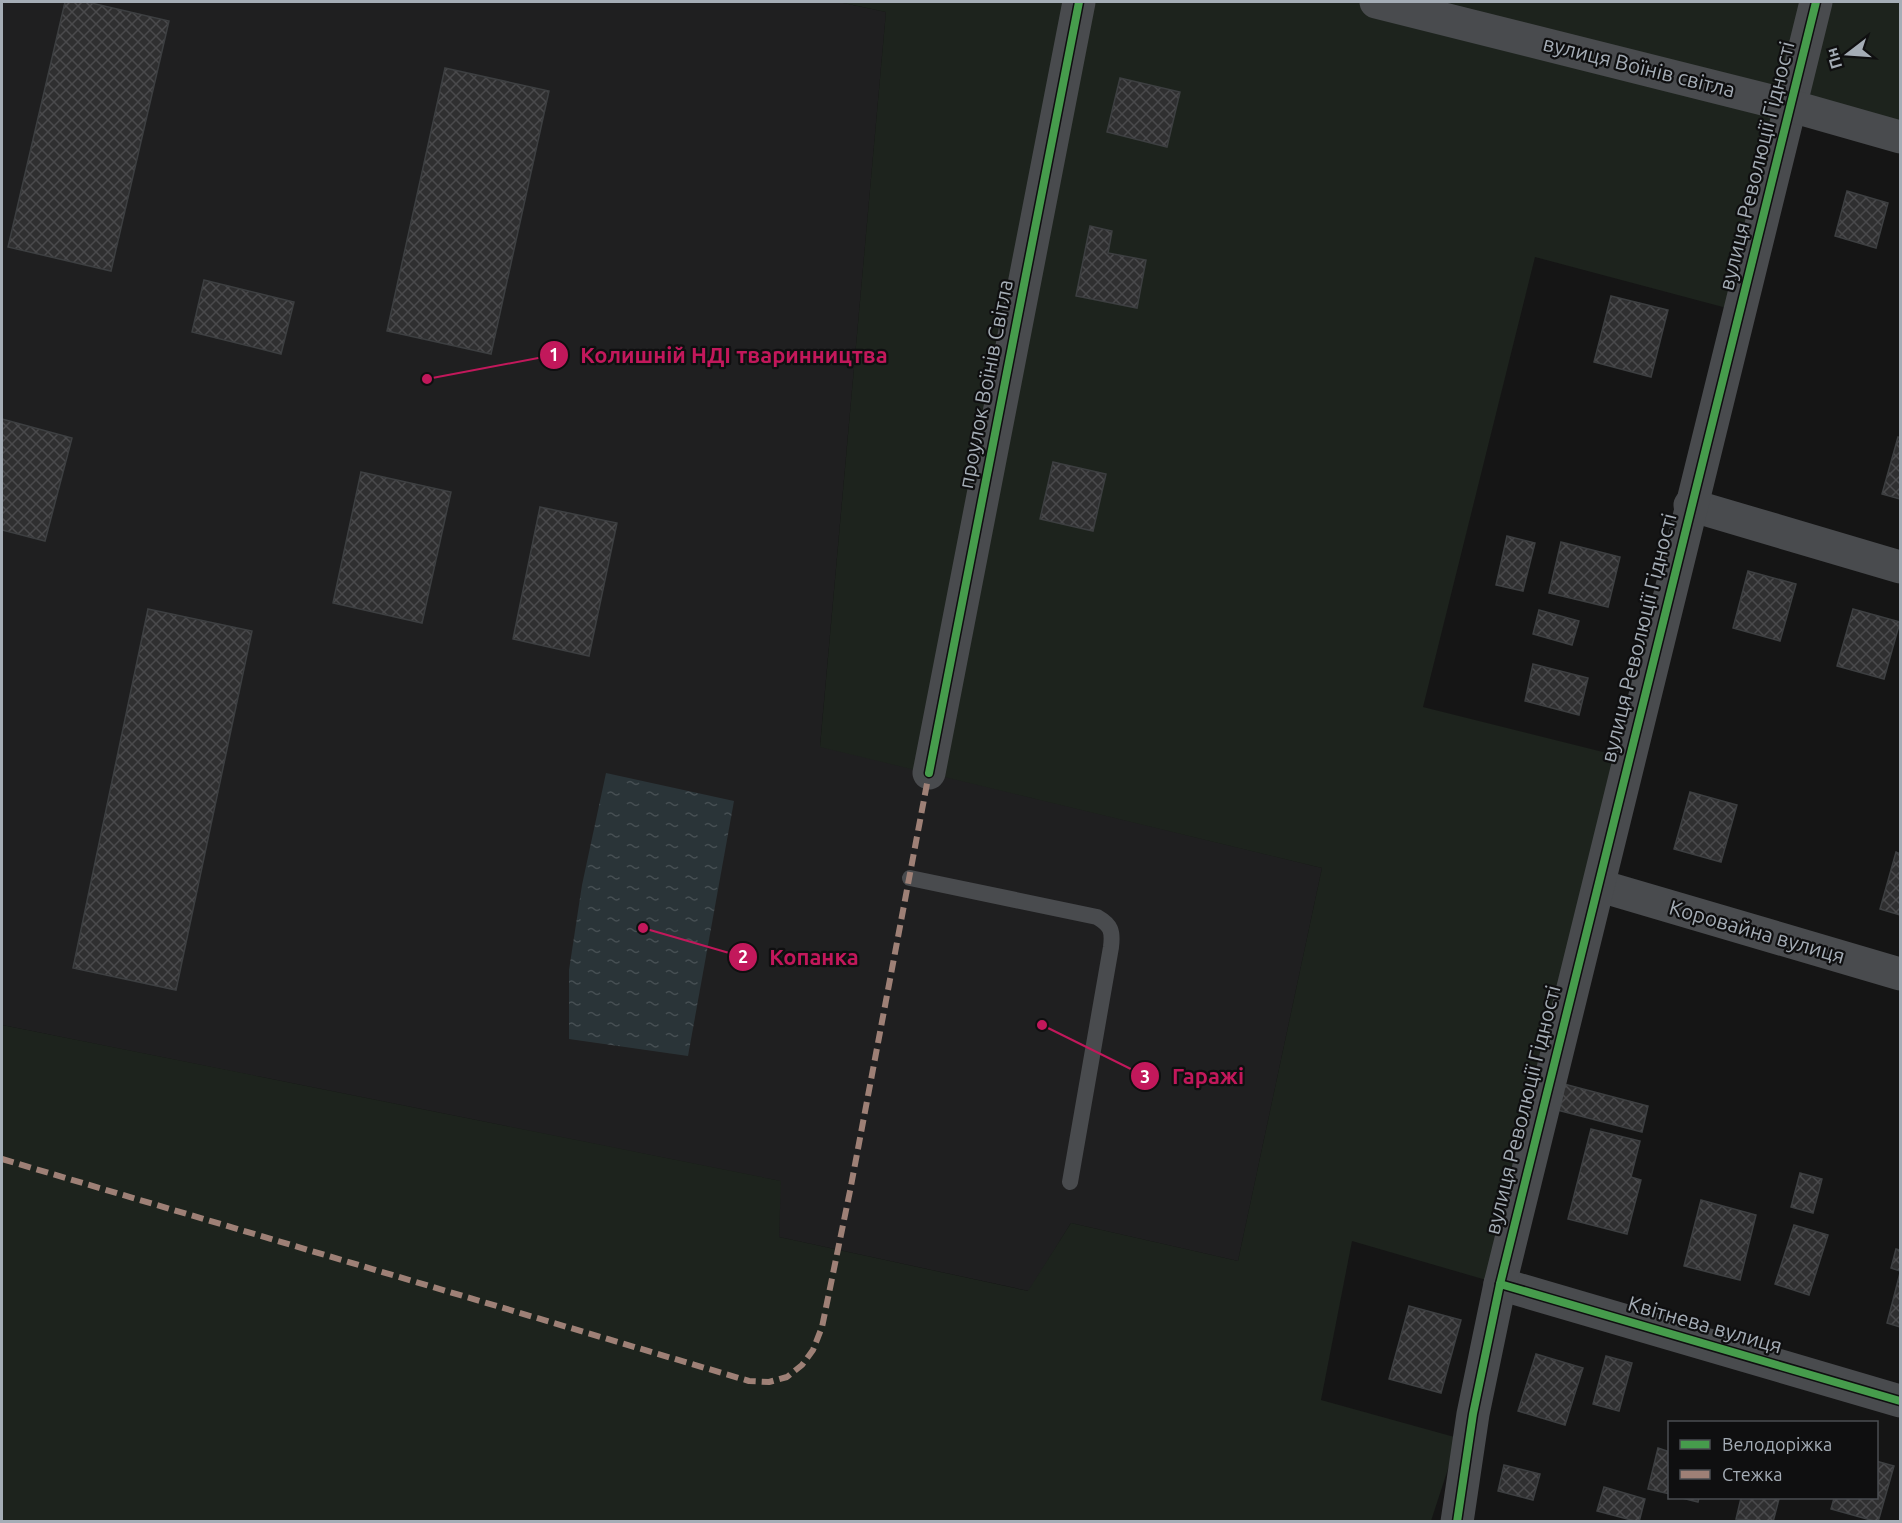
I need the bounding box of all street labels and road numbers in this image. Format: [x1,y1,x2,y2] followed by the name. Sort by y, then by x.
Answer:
[1541,31,1738,102] street label: вулиця Воїнів світла
[1713,39,1799,293] street label: вулиця Революції Гідності
[953,277,1017,490] street label: проулок Воїнів Світла
[1595,511,1681,765] street label: вулиця Революції Гідності
[1667,894,1848,968] street label: Коровайна вулиця
[1479,983,1565,1237] street label: вулиця Революції Гідності
[1625,1291,1785,1358] street label: Квітнева вулиця

